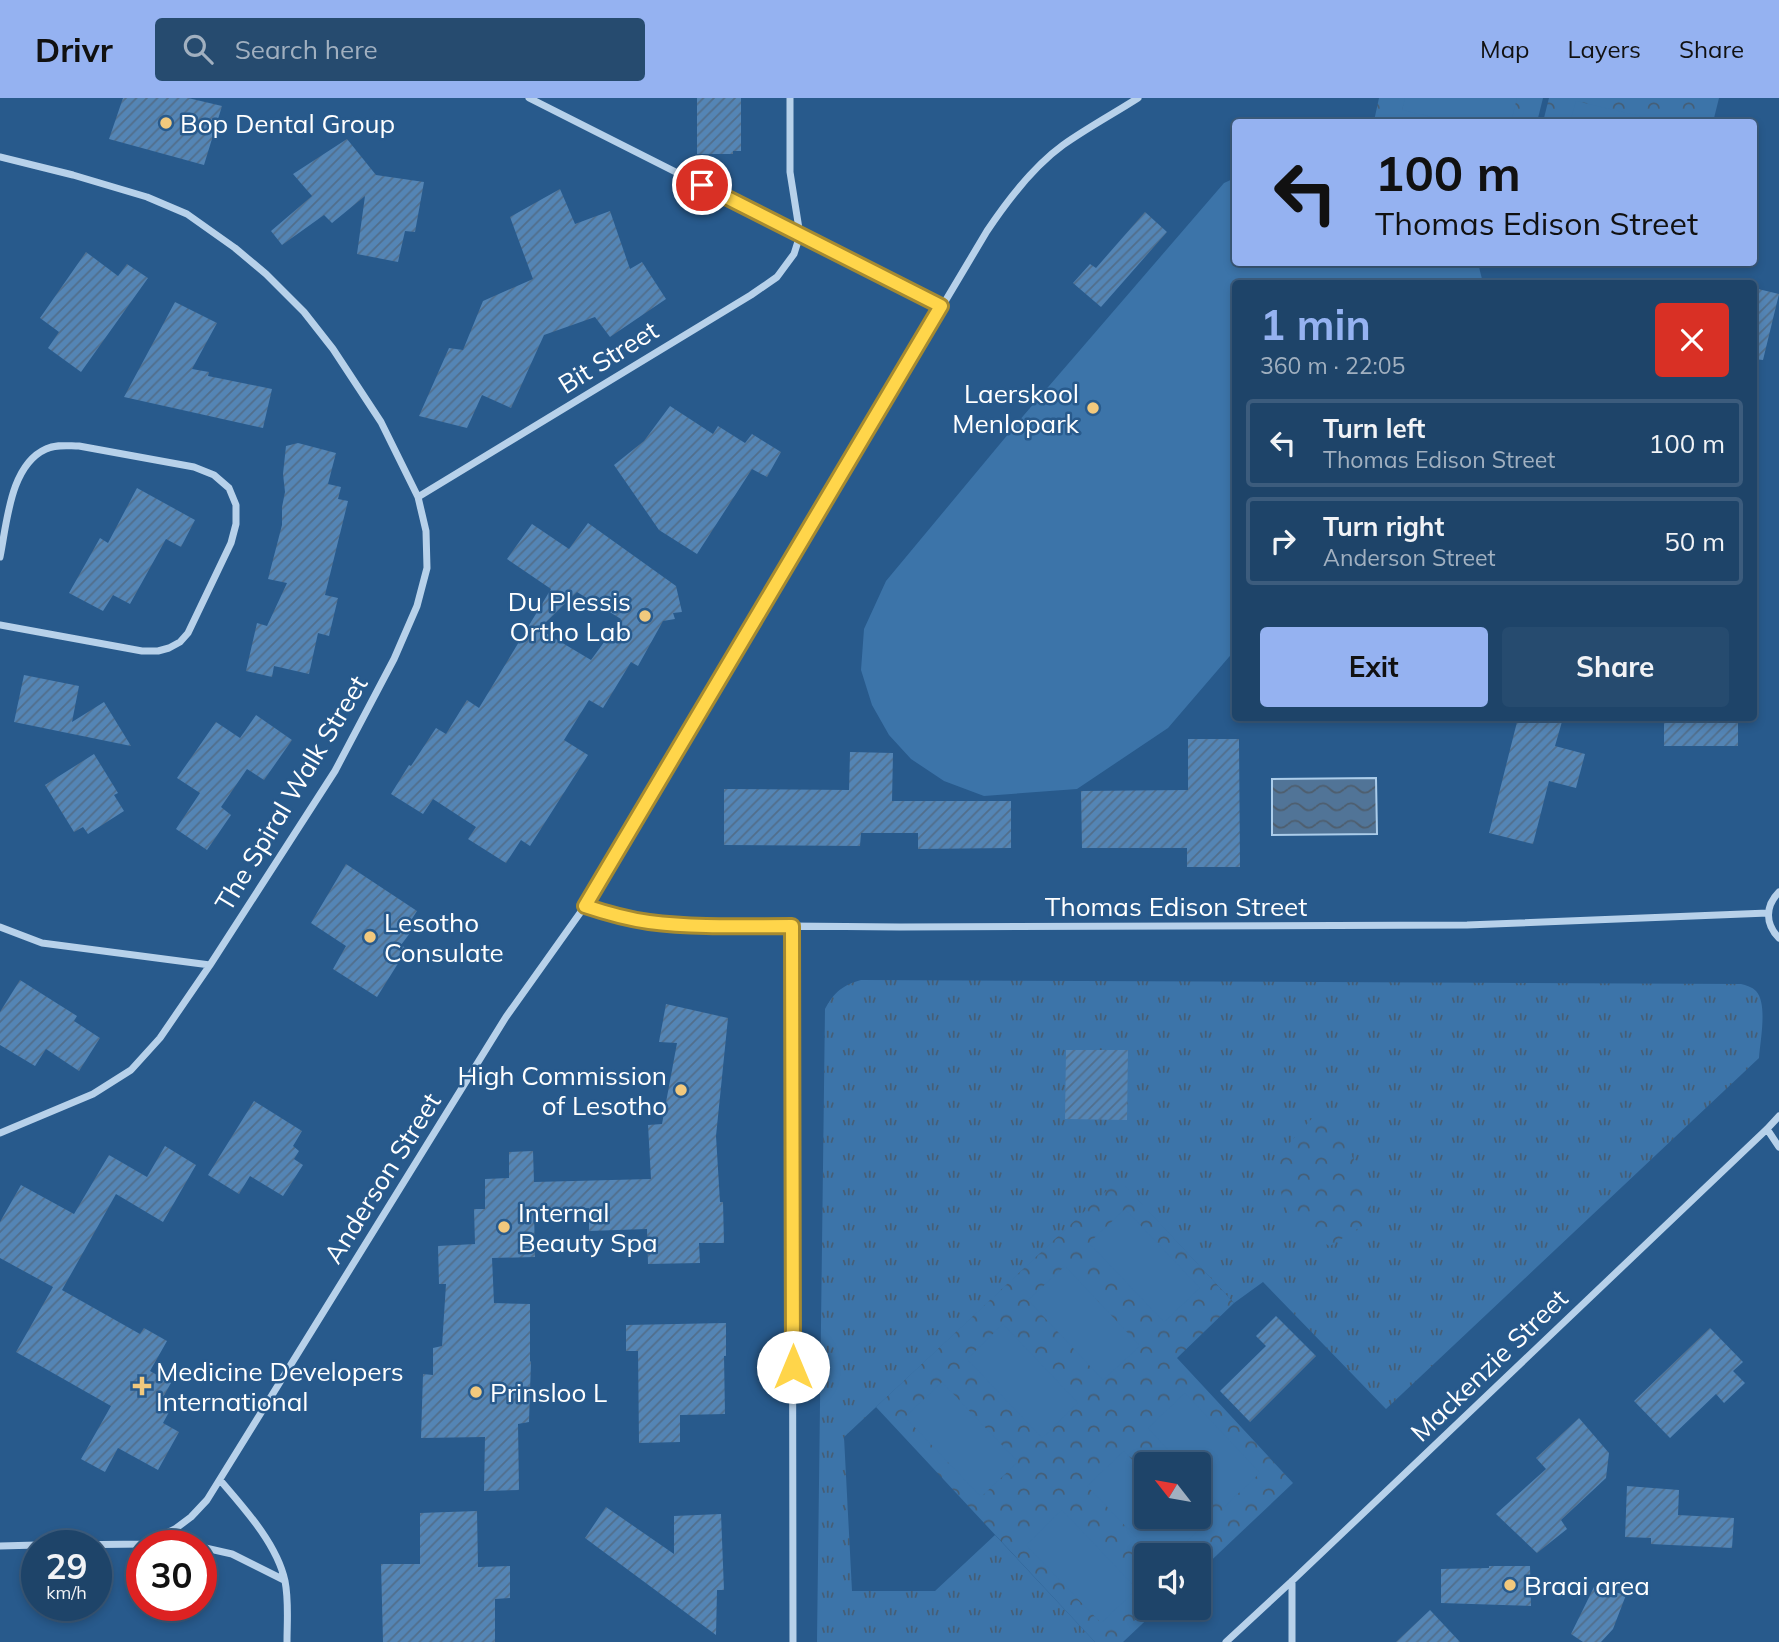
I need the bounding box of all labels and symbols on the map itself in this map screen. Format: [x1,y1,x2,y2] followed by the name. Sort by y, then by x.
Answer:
[180,107,395,140] place label: Bop Dental Group
[158,115,174,131] marker: Bop Dental Group
[672,155,732,215] pin
[552,313,664,401] street label: Bit Street
[952,377,1080,440] place label: Laerskool Menlopark
[1085,400,1101,416] marker: Laerskool Menlopark
[508,585,631,648] place label: Du Plessis Ortho Lab
[637,608,653,624] marker: Du Plessis Ortho Lab
[208,669,374,917] street label: The Spiral Walk Street
[1045,890,1307,923] street label: Thomas Edison Street
[384,906,504,969] place label: Lesotho Consulate
[362,929,378,945] marker: Lesotho Consulate
[458,1059,667,1122] place label: High Commission of Lesotho
[673,1082,689,1098] marker: High Commission of Lesotho
[316,1087,448,1269] street label: Anderson Street
[518,1196,658,1259] place label: Internal Beauty Spa
[496,1219,512,1235] marker: Internal Beauty Spa
[1404,1282,1574,1448] street label: Mackenzie Street
[756,1330,830,1404] position arrow
[156,1355,404,1418] place label: Medicine Developers International
[490,1376,607,1409] place label: Prinsloo L
[134,1378,150,1394] marker: Medicine Developers International
[468,1384,484,1400] marker: Prinsloo L
[1134,1452,1211,1530] north arrow
[126,1530,217,1621] speed limit sign: 30
[1524,1569,1650,1602] place label: Braai area
[1502,1577,1518,1593] marker: Braai area

